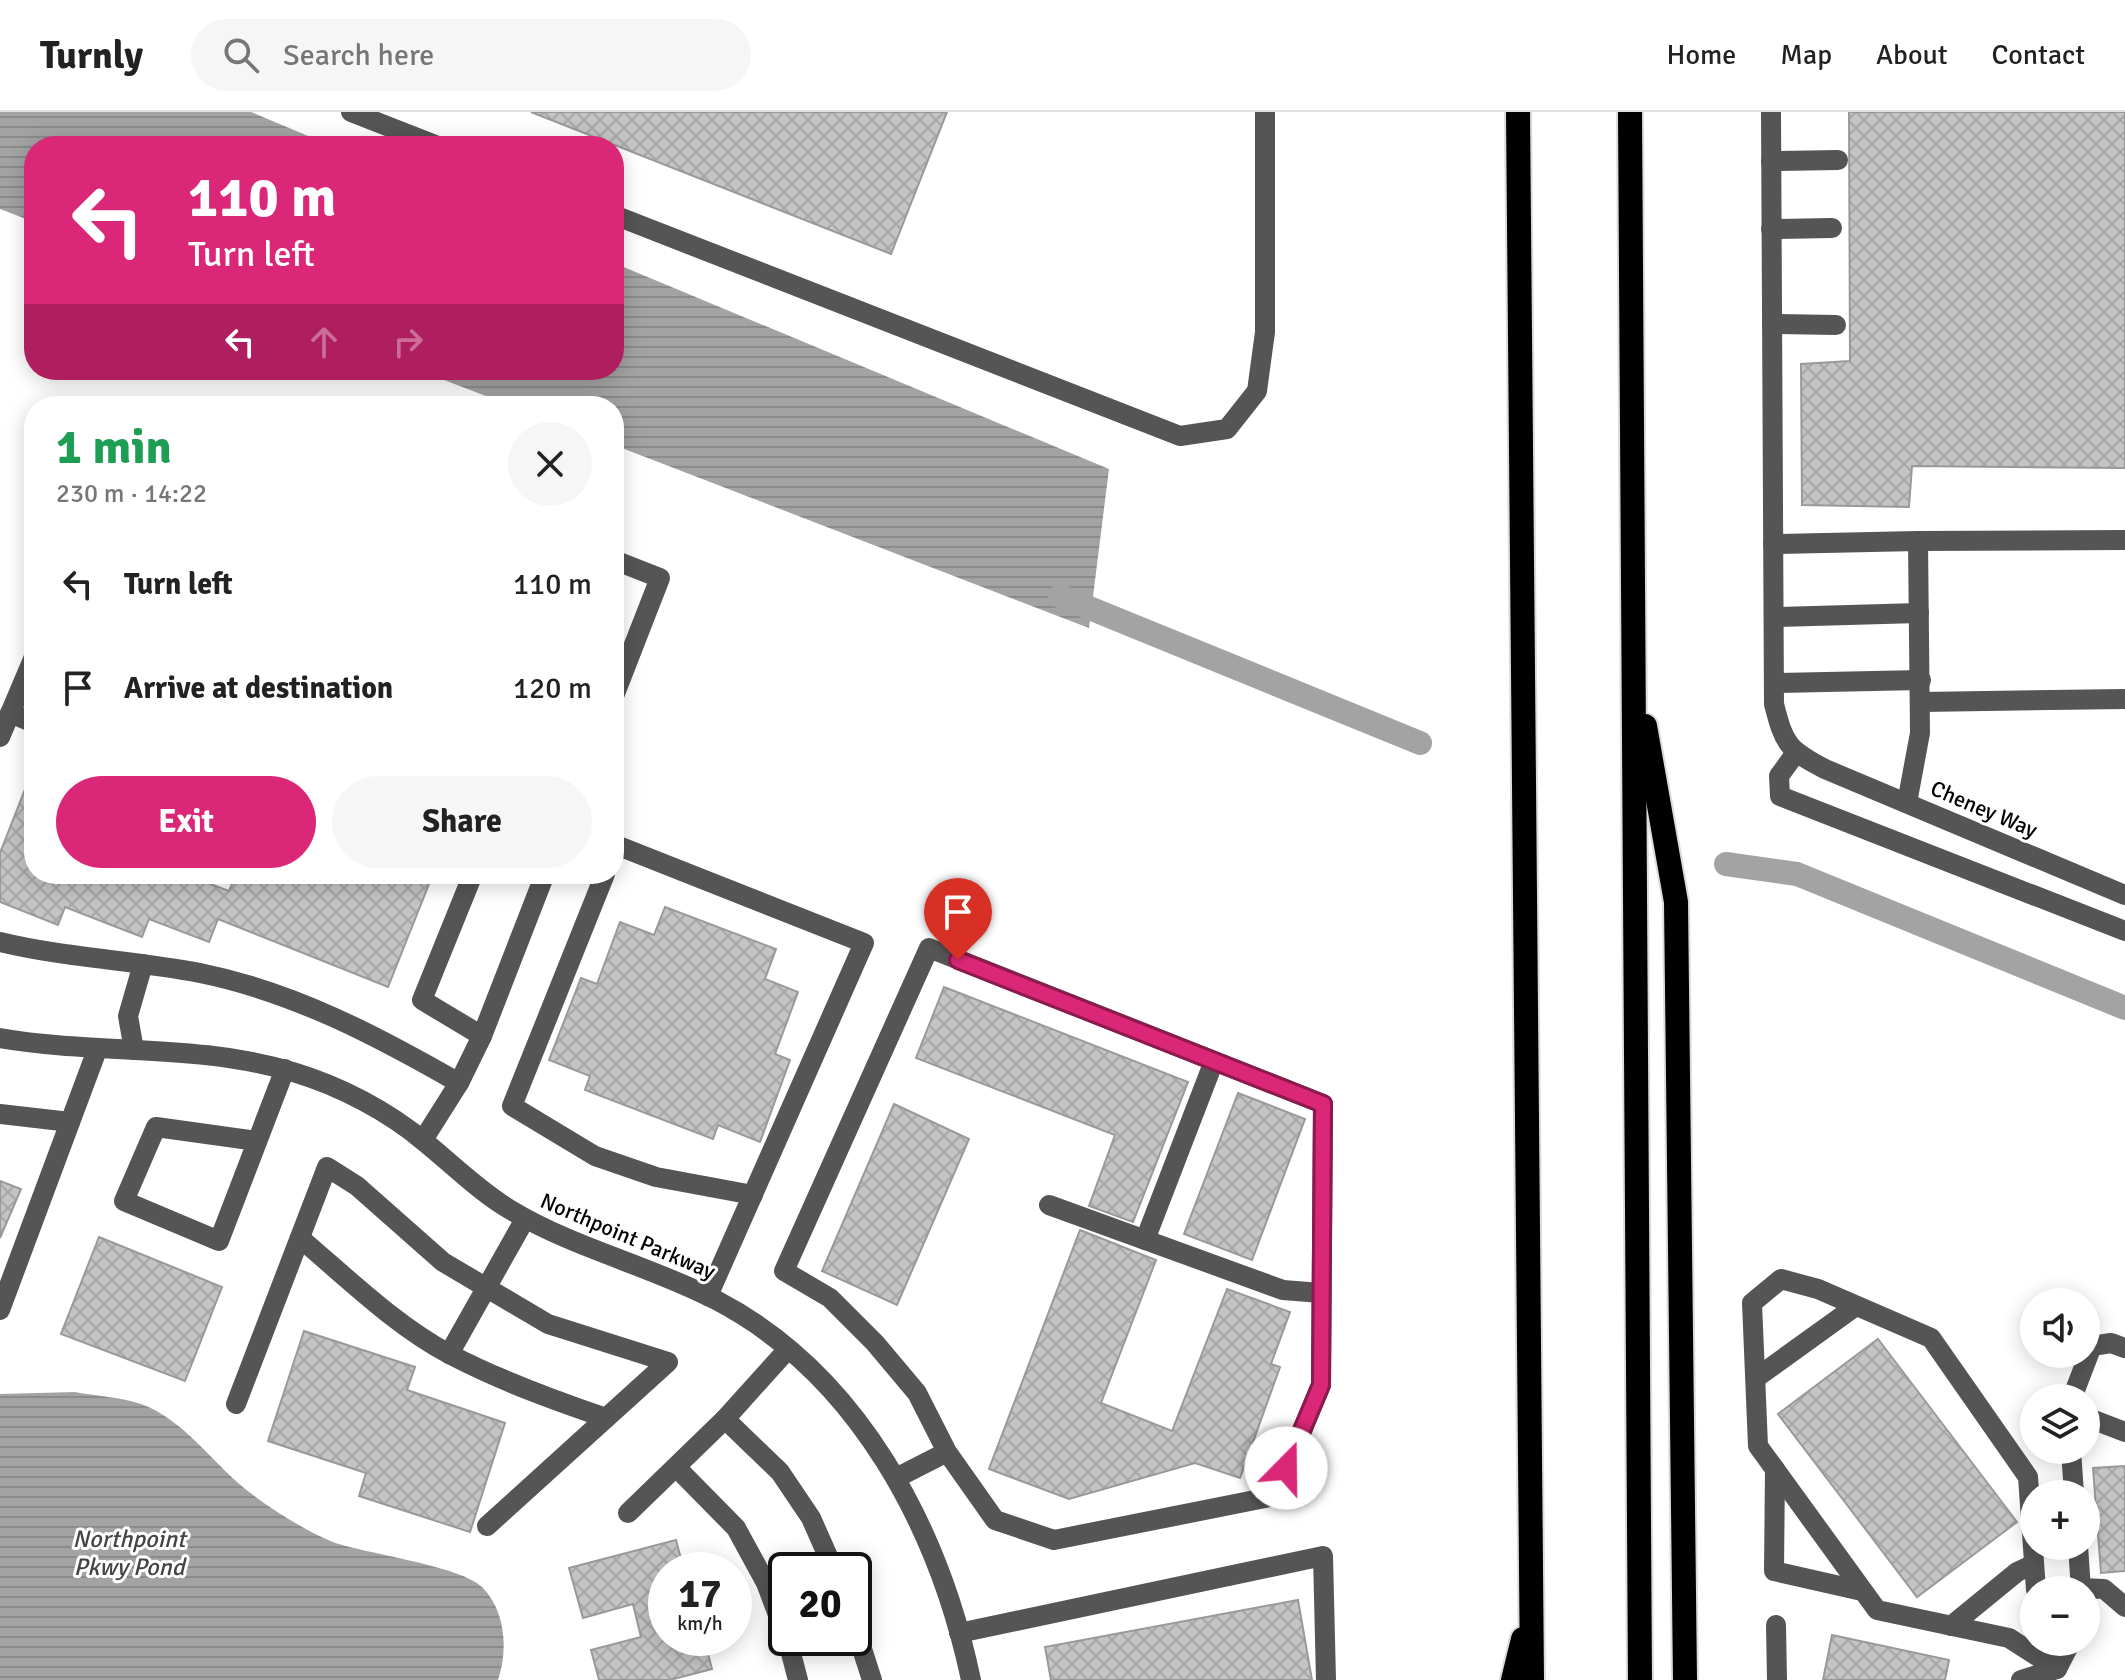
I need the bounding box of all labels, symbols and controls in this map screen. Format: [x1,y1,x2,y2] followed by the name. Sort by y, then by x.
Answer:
[191,19,751,91] search box
[40,32,143,79] text: Turnly
[219,33,263,77] icon: search
[283,37,434,74] text: Search here
[1667,38,1736,72] text: Home
[1780,38,1832,72] text: Map
[1876,38,1948,72] text: About
[1992,38,2085,72] text: Contact
[188,163,336,232] text: 110 m
[56,168,160,272] icon: left
[188,232,315,277] text: Turn left
[218,320,262,364] icon: left
[302,320,346,364] icon: ahead
[386,320,430,364] icon: right
[56,418,172,477] text: 1 min
[508,422,592,506] button: close
[56,478,207,510] text: 230 m · 14:22
[56,562,100,606] icon: left
[124,566,233,603] text: Turn left
[513,566,592,603] text: 110 m
[56,666,100,710] icon: arrive
[124,670,393,707] text: Arrive at destination
[513,670,592,707] text: 120 m
[1927,774,2042,844] street label: Cheney Way
[56,776,316,868] button: Exit
[332,776,592,868] button: Share
[924,878,992,960] pin
[936,890,980,934] icon: arrive
[536,1187,720,1285] street label: Northpoint Parkway
[2020,1288,2100,1656] map controls
[2020,1288,2100,1368] button: sound
[2020,1384,2100,1464] button: layers
[1244,1426,1328,1510] position arrow
[2020,1480,2100,1560] button: +
[73,1524,188,1582] water label: Northpoint Pkwy Pond
[768,1552,872,1656] speed limit sign: 20
[678,1569,722,1619] text: 17
[2020,1576,2100,1656] button: −
[677,1611,723,1636] text: km/h

